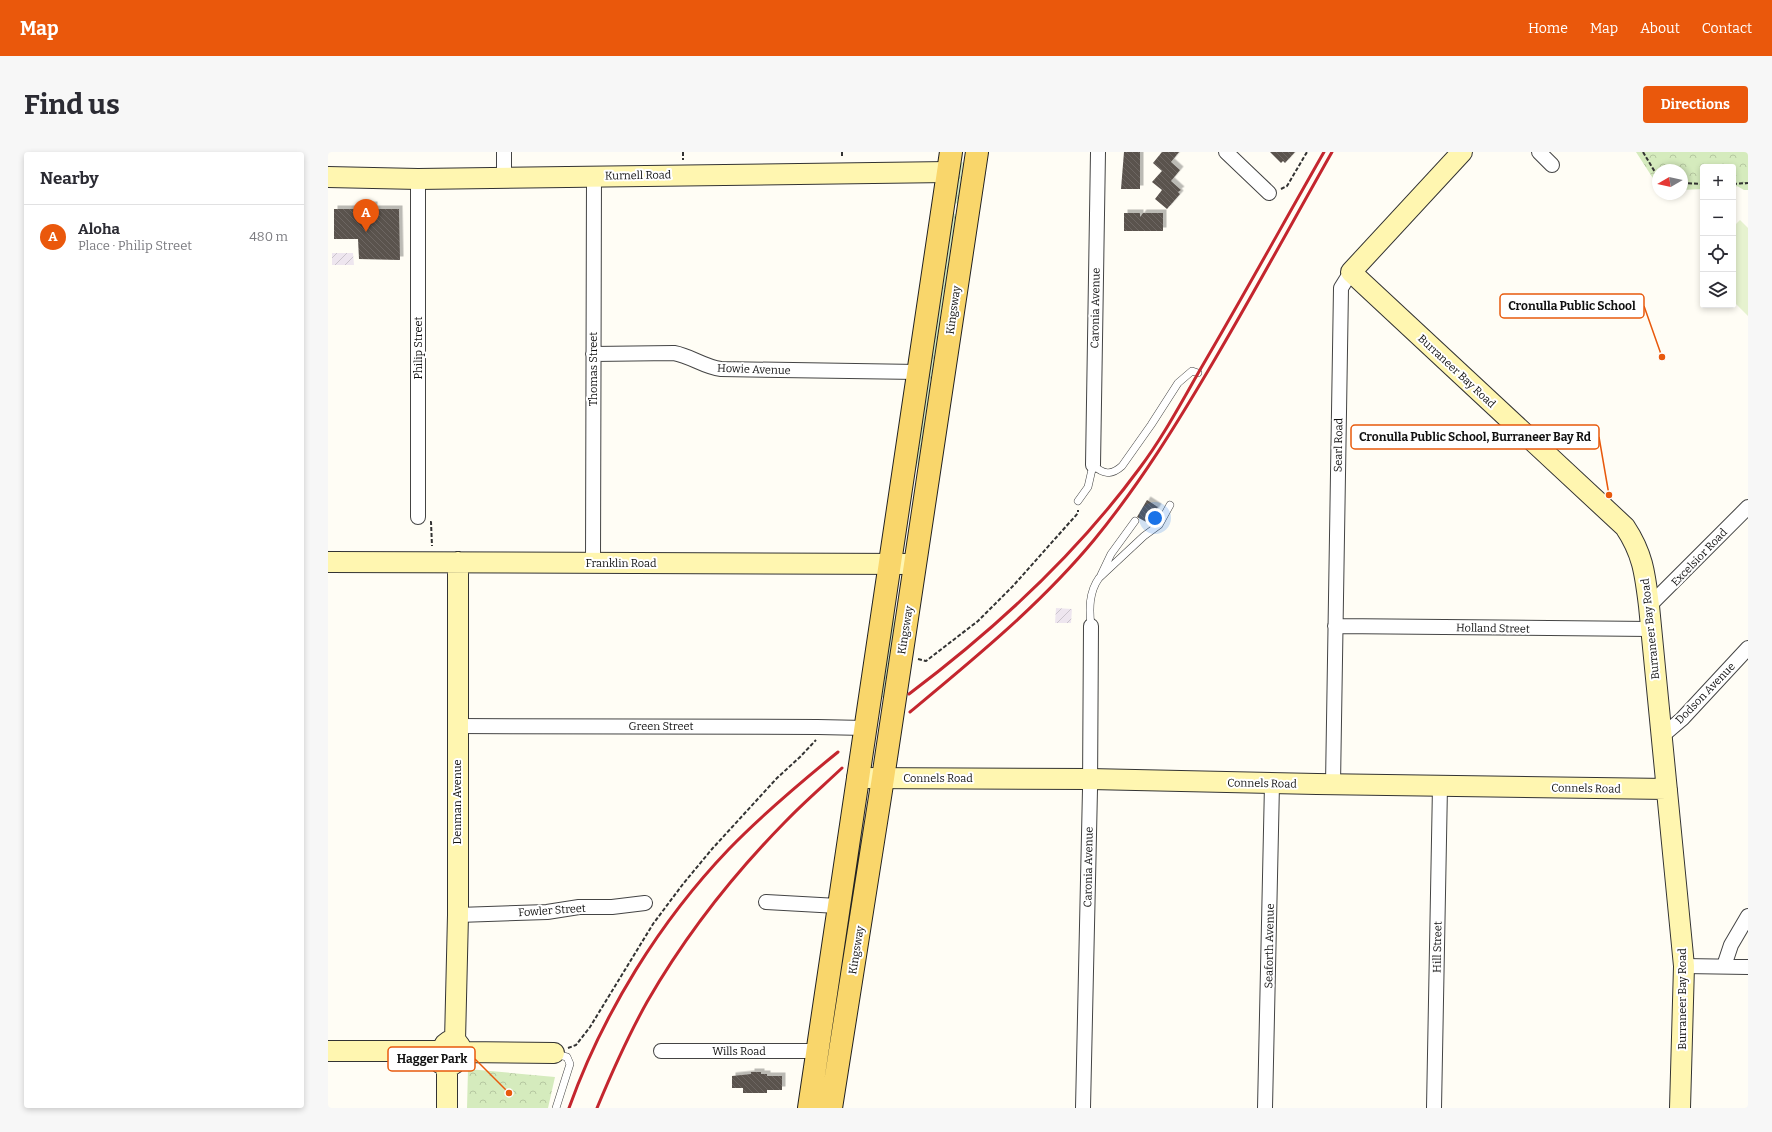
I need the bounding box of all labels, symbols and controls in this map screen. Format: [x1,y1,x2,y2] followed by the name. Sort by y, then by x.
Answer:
[20,17,59,40] text: Map
[1528,20,1568,37] text: Home
[1590,20,1618,37] text: Map
[1640,20,1680,37] text: About
[1702,20,1752,37] text: Contact
[1643,86,1748,123] button: Directions
[24,88,120,121] text: Find us
[1652,164,1688,200] north arrow
[1700,164,1736,308] map controls
[1700,164,1736,200] button: +
[40,168,99,189] text: Nearby
[605,168,672,183] street label: Kurnell Road
[353,199,379,232] pin: A
[1700,200,1736,236] button: −
[78,220,120,238] text: Aloha
[48,229,58,244] text: A
[249,229,288,244] text: 480 m
[1700,236,1736,272] button: locate
[78,238,192,253] text: Place · Philip Street
[1088,267,1103,349] street label: Caronia Avenue
[1700,272,1736,308] button: layers
[944,285,963,335] street label: Kingsway
[1500,294,1644,318] callout: Cronulla Public School
[1508,299,1636,313] text: Cronulla Public School
[412,317,425,379] street label: Philip Street
[587,332,600,406] street label: Thomas Street
[1415,332,1499,411] street label: Burraneer Bay Road
[717,362,791,377] street label: Howie Avenue
[1332,417,1345,472] street label: Searl Road
[1351,425,1599,449] callout: Cronulla Public School, Burraneer Bay Rd
[1359,430,1592,444] text: Cronulla Public School, Burraneer Bay Rd
[1145,508,1165,528] your location
[1669,526,1730,589] street label: Excelsior Road
[585,557,657,570] street label: Franklin Road
[1639,577,1662,680] street label: Burraneer Bay Road
[895,605,916,655] street label: Kingsway
[1456,621,1530,636] street label: Holland Street
[1673,660,1738,727] street label: Dodson Avenue
[629,720,694,733] street label: Green Street
[451,759,464,845] street label: Denman Avenue
[903,772,973,785] street label: Connels Road
[1227,776,1297,791] street label: Connels Road
[1551,781,1621,796] street label: Connels Road
[1081,826,1096,908] street label: Caronia Avenue
[518,902,586,919] street label: Fowler Street
[1262,903,1277,989] street label: Seaforth Avenue
[1431,921,1444,973] street label: Hill Street
[846,925,867,975] street label: Kingsway
[1676,948,1689,1050] street label: Burraneer Bay Road
[712,1045,766,1058] street label: Wills Road
[388,1047,475,1071] callout: Hagger Park
[397,1052,468,1066] text: Hagger Park

